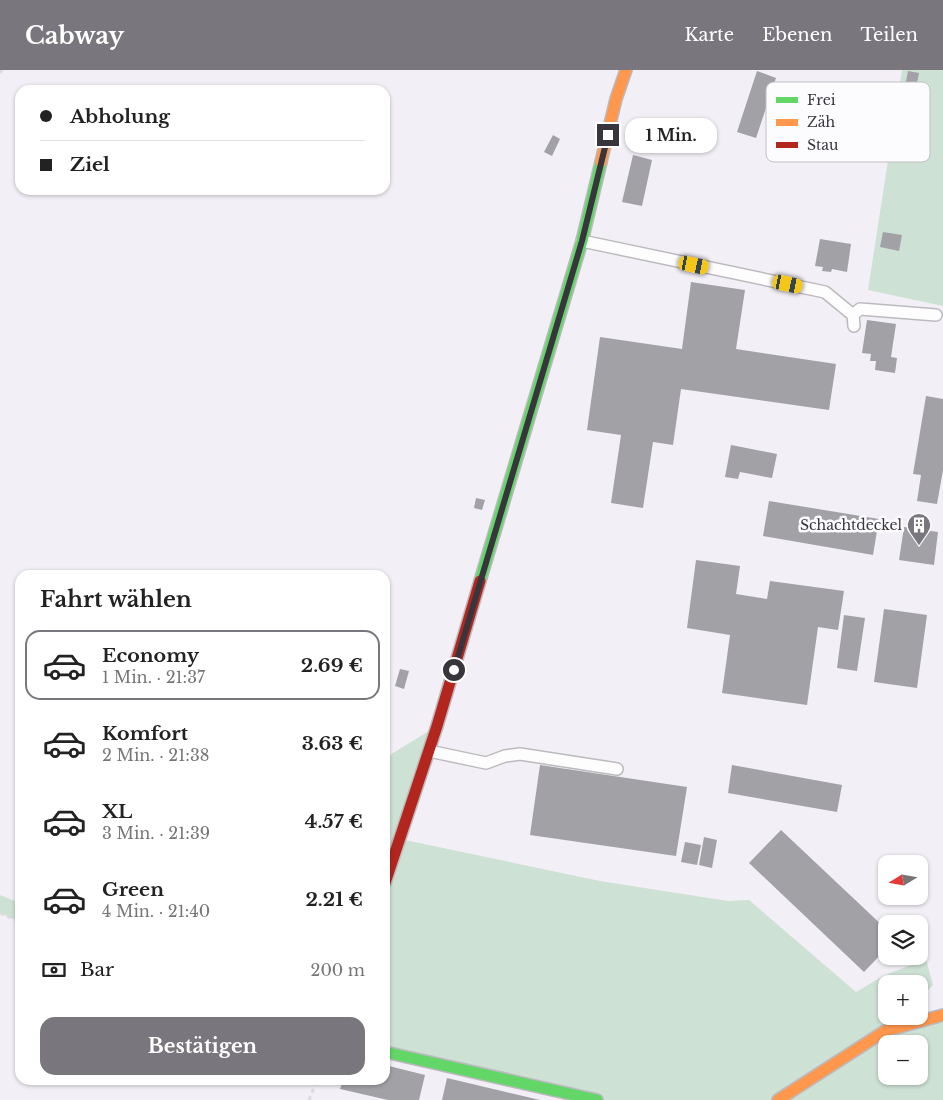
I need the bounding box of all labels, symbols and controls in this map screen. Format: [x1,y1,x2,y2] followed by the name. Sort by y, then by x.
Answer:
[25,21,124,50] text: Cabway
[684,24,734,46] text: Karte
[762,24,832,46] text: Ebenen
[860,24,918,46] text: Teilen
[766,82,930,162] legend
[807,91,836,109] text: Frei
[70,105,170,128] text: Abholung
[807,113,836,131] text: Zäh
[626,118,718,152] callout: 1 Min.
[597,124,619,146] route end
[645,125,697,145] text: 1 Min.
[807,136,839,154] text: Stau
[70,153,110,176] text: Ziel
[677,255,710,275] car
[771,274,804,294] car
[906,512,932,546] building icon: Schachtdeckel
[800,516,902,534] place label: Schachtdeckel
[40,586,192,613] text: Fahrt wählen
[42,643,87,688] icon: car
[102,644,199,667] text: Economy
[301,654,363,677] text: 2.69 €
[443,659,465,681] route start
[102,667,205,687] text: 1 Min. · 21:37
[42,721,87,766] icon: car
[102,722,188,745] text: Komfort
[302,732,363,755] text: 3.63 €
[102,745,209,765] text: 2 Min. · 21:38
[42,799,87,844] icon: car
[102,800,132,823] text: XL
[305,810,363,833] text: 4.57 €
[102,823,210,843] text: 3 Min. · 21:39
[878,855,928,905] north arrow
[878,855,928,1085] map controls
[42,877,87,922] icon: car
[102,878,164,901] text: Green
[306,888,363,911] text: 2.21 €
[102,901,210,921] text: 4 Min. · 21:40
[878,915,928,965] button: layers
[40,956,68,984] icon: cash
[80,958,114,981] text: Bar
[311,960,365,980] text: 200 m
[878,975,928,1025] button: +
[40,1017,365,1075] button: Bestätigen
[878,1035,928,1085] button: −

